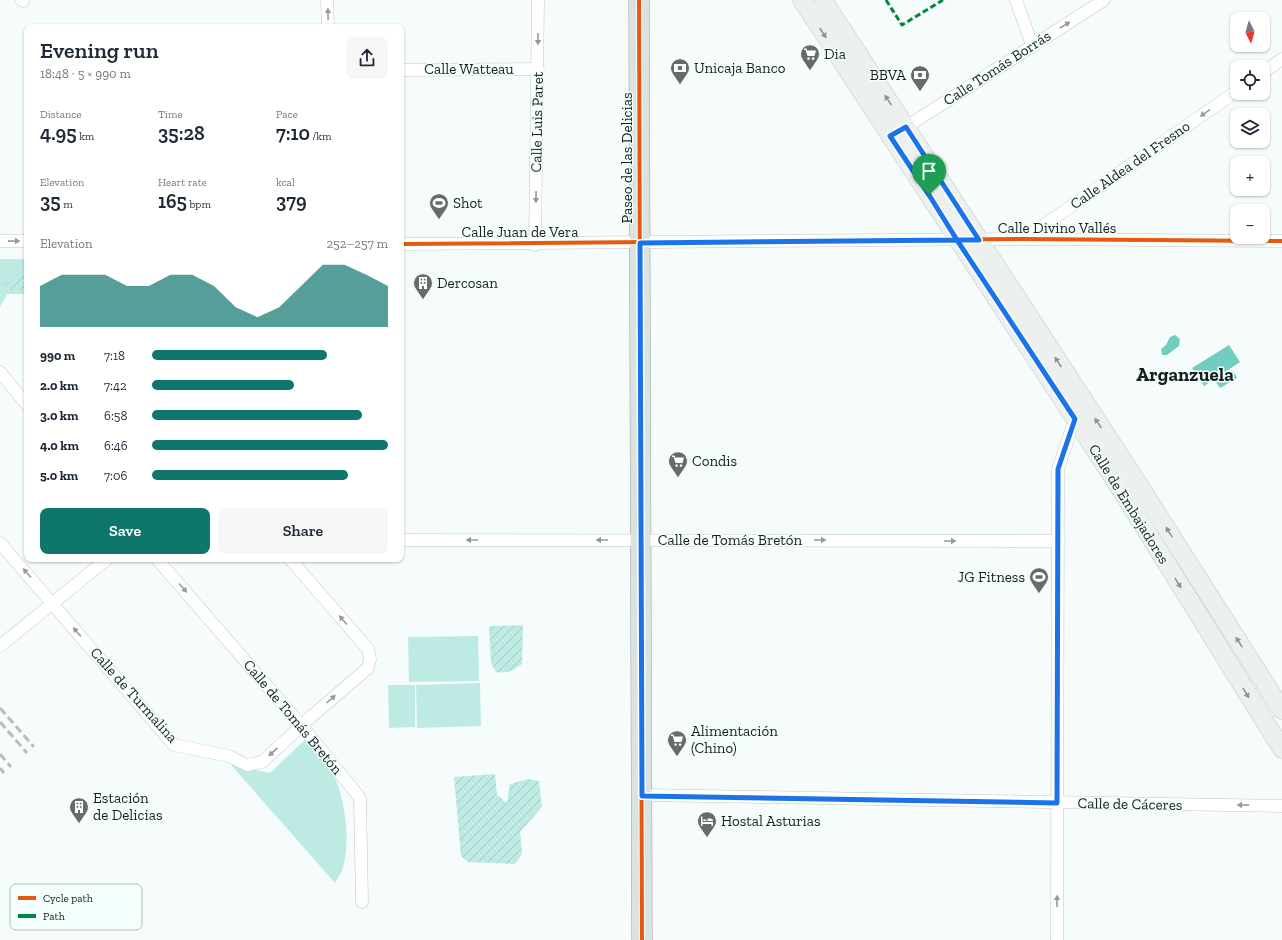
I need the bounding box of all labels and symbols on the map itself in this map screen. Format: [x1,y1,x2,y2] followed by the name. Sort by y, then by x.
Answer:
[324,7,331,20] one-way arrow
[1230,12,1270,52] north arrow
[1059,21,1071,28] one-way arrow
[940,27,1054,109] street label: Calle Tomás Borrás
[819,28,827,38] one-way arrow
[535,33,541,46] one-way arrow
[799,43,821,71] supermarket icon: Dia
[824,45,846,63] place label: Dia
[669,57,691,85] bank icon: Unicaja Banco
[694,59,786,77] place label: Unicaja Banco
[424,60,514,78] street label: Calle Watteau
[909,64,931,92] bank icon: BBVA
[870,66,906,84] place label: BBVA
[527,71,547,173] street label: Calle Luis Paret
[618,92,636,224] street label: Paseo de las Delicias
[885,94,892,106] one-way arrow
[1200,109,1210,117] one-way arrow
[1067,117,1193,213] street label: Calle Aldea del Fresno
[912,154,946,195] pin
[533,191,539,204] one-way arrow
[428,192,450,220] sports icon: Shot
[453,194,483,212] place label: Shot
[998,219,1116,237] street label: Calle Divino Vallés
[462,223,578,241] street label: Calle Juan de Vera
[7,238,20,244] one-way arrow
[412,272,434,300] building icon: Dercosan
[437,274,498,292] place label: Dercosan
[1054,357,1062,367] one-way arrow
[1136,363,1234,386] district label: Arganzuela
[1094,418,1102,428] one-way arrow
[1085,441,1173,567] street label: Calle de Embajadores
[667,450,689,478] supermarket icon: Condis
[692,452,737,470] place label: Condis
[1166,526,1173,538] one-way arrow
[658,531,803,549] street label: Calle de Tomás Bretón
[465,537,478,543] one-way arrow
[595,537,608,543] one-way arrow
[814,537,827,543] one-way arrow
[944,538,957,544] one-way arrow
[1028,566,1050,594] sports icon: JG Fitness
[22,568,31,579] one-way arrow
[958,568,1025,586] place label: JG Fitness
[1174,577,1182,588] one-way arrow
[178,583,187,593] one-way arrow
[338,615,347,625] one-way arrow
[73,627,82,636] one-way arrow
[1235,637,1243,647] one-way arrow
[86,644,182,746] street label: Calle de Turmalina
[240,656,347,778] street label: Calle de Tomás Bretón
[1242,688,1250,698] one-way arrow
[325,695,336,704] one-way arrow
[691,722,778,757] place label: Alimentación (Chino)
[666,729,688,757] supermarket icon: Alimentación (Chino)
[268,747,278,757] one-way arrow
[93,789,162,824] place label: Estación de Delicias
[1077,794,1183,814] street label: Calle de Cáceres
[68,796,90,824] building icon: Estación de Delicias
[1236,802,1249,808] one-way arrow
[696,810,718,838] hotel icon: Hostal Asturias
[721,812,821,830] place label: Hostal Asturias
[10,884,142,930] legend
[43,892,94,905] text: Cycle path
[1054,894,1060,907] one-way arrow
[43,910,66,923] text: Path

